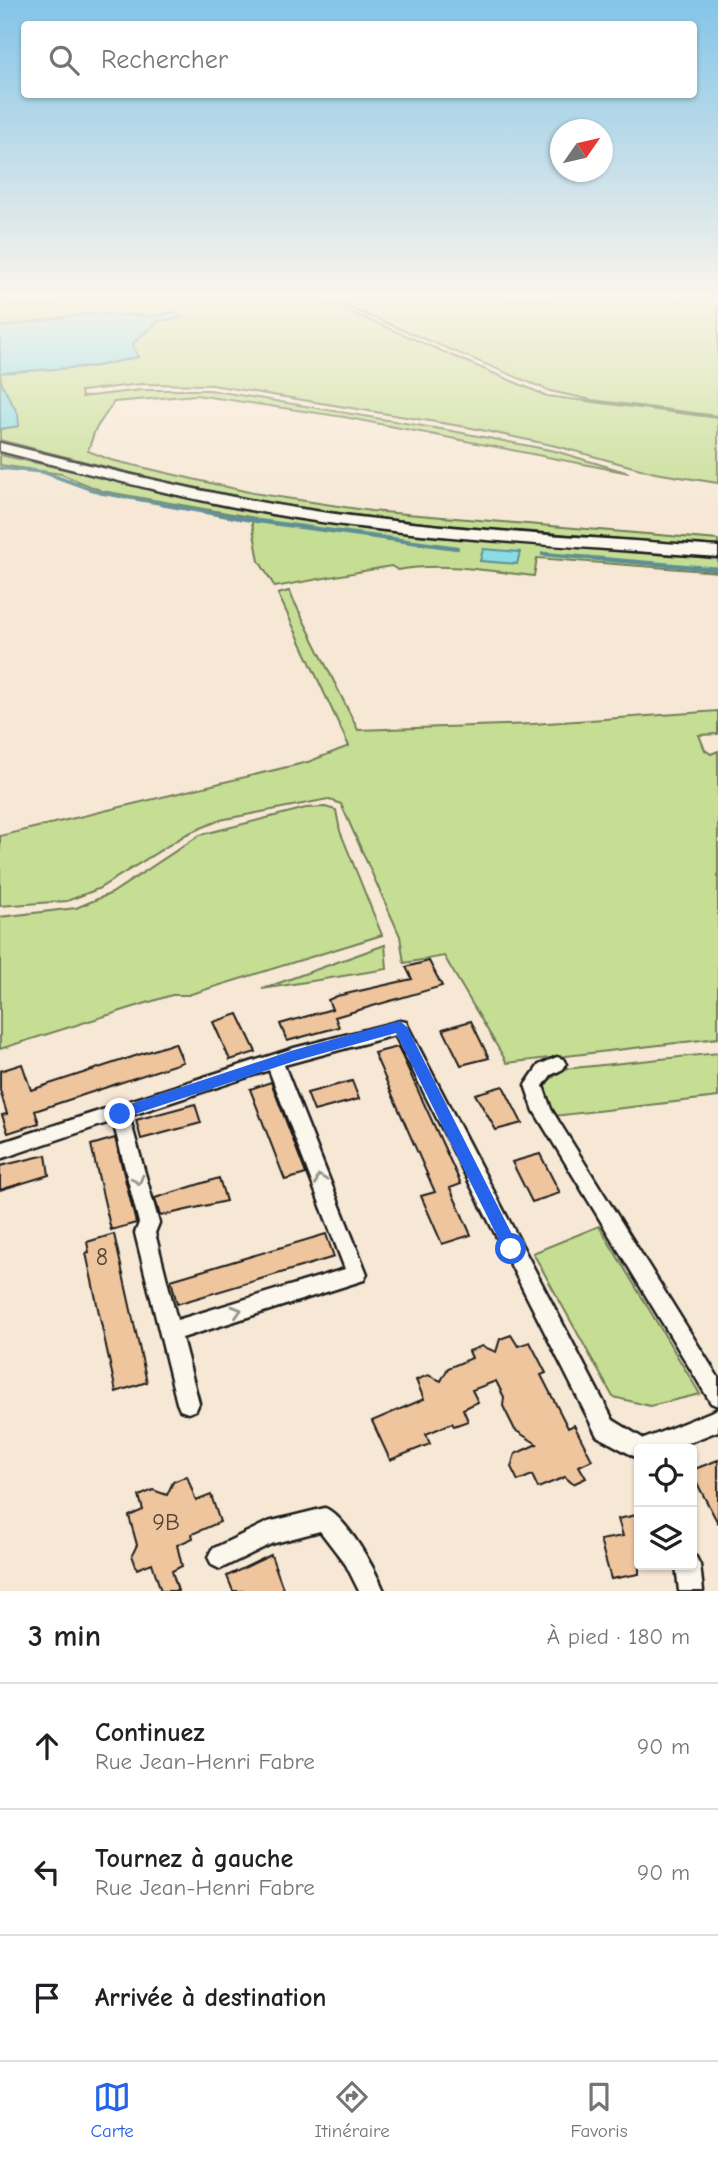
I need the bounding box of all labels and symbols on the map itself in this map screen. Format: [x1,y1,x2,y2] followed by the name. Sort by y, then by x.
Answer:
[550,119,613,182] north arrow
[104,1098,135,1129] route end
[130,1173,144,1185] one-way arrow
[314,1174,328,1186] one-way arrow
[495,1233,526,1264] route start
[96,1243,108,1271] house number: 8
[231,1305,243,1320] one-way arrow
[152,1508,180,1536] house number: 9B

